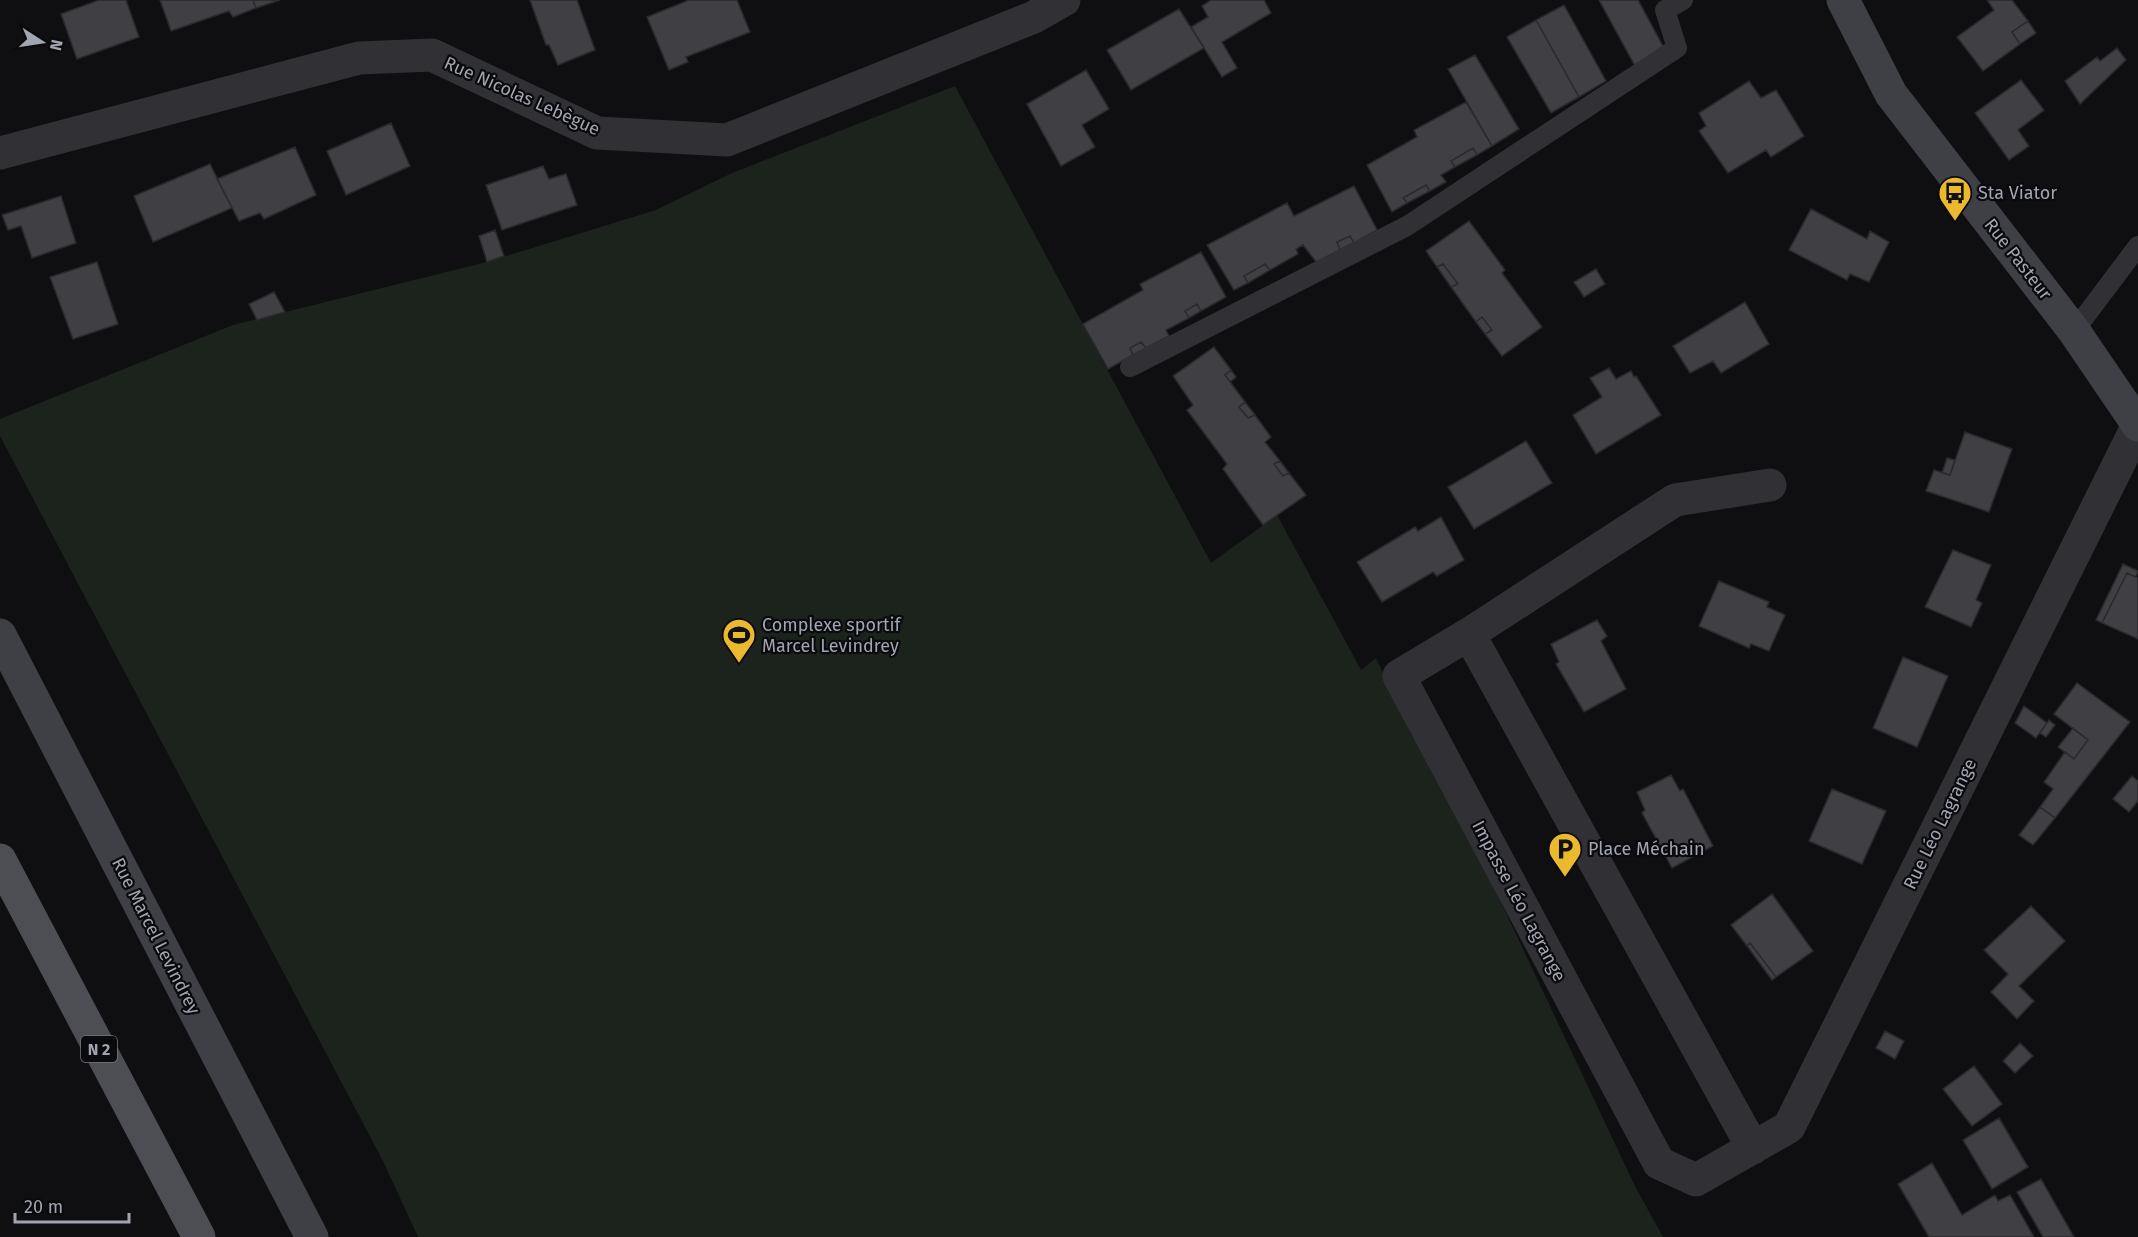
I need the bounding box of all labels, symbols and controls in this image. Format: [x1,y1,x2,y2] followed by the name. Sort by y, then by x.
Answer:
[12,12,72,72] north arrow
[46,38,67,52] text: N
[441,52,603,140] street label: Rue Nicolas Lebègue
[1937,175,1973,222] bus stop icon: Sta Viator
[1978,182,2057,204] place label: Sta Viator
[1980,214,2057,304] street label: Rue Pasteur
[762,614,902,657] place label: Complexe sportif Marcel Levindrey
[721,617,757,664] sports icon: Complexe sportif Marcel Levindrey
[1899,755,1981,893] street label: Rue Léo Lagrange
[1467,817,1571,985] street label: Impasse Léo Lagrange
[1547,831,1583,878] parking icon: Place Méchain
[1588,838,1704,860] place label: Place Méchain
[107,854,205,1018] street label: Rue Marcel Levindrey
[81,1036,117,1062] road number: N 2
[15,1186,129,1224] scale bar
[24,1196,63,1218] text: 20 m

